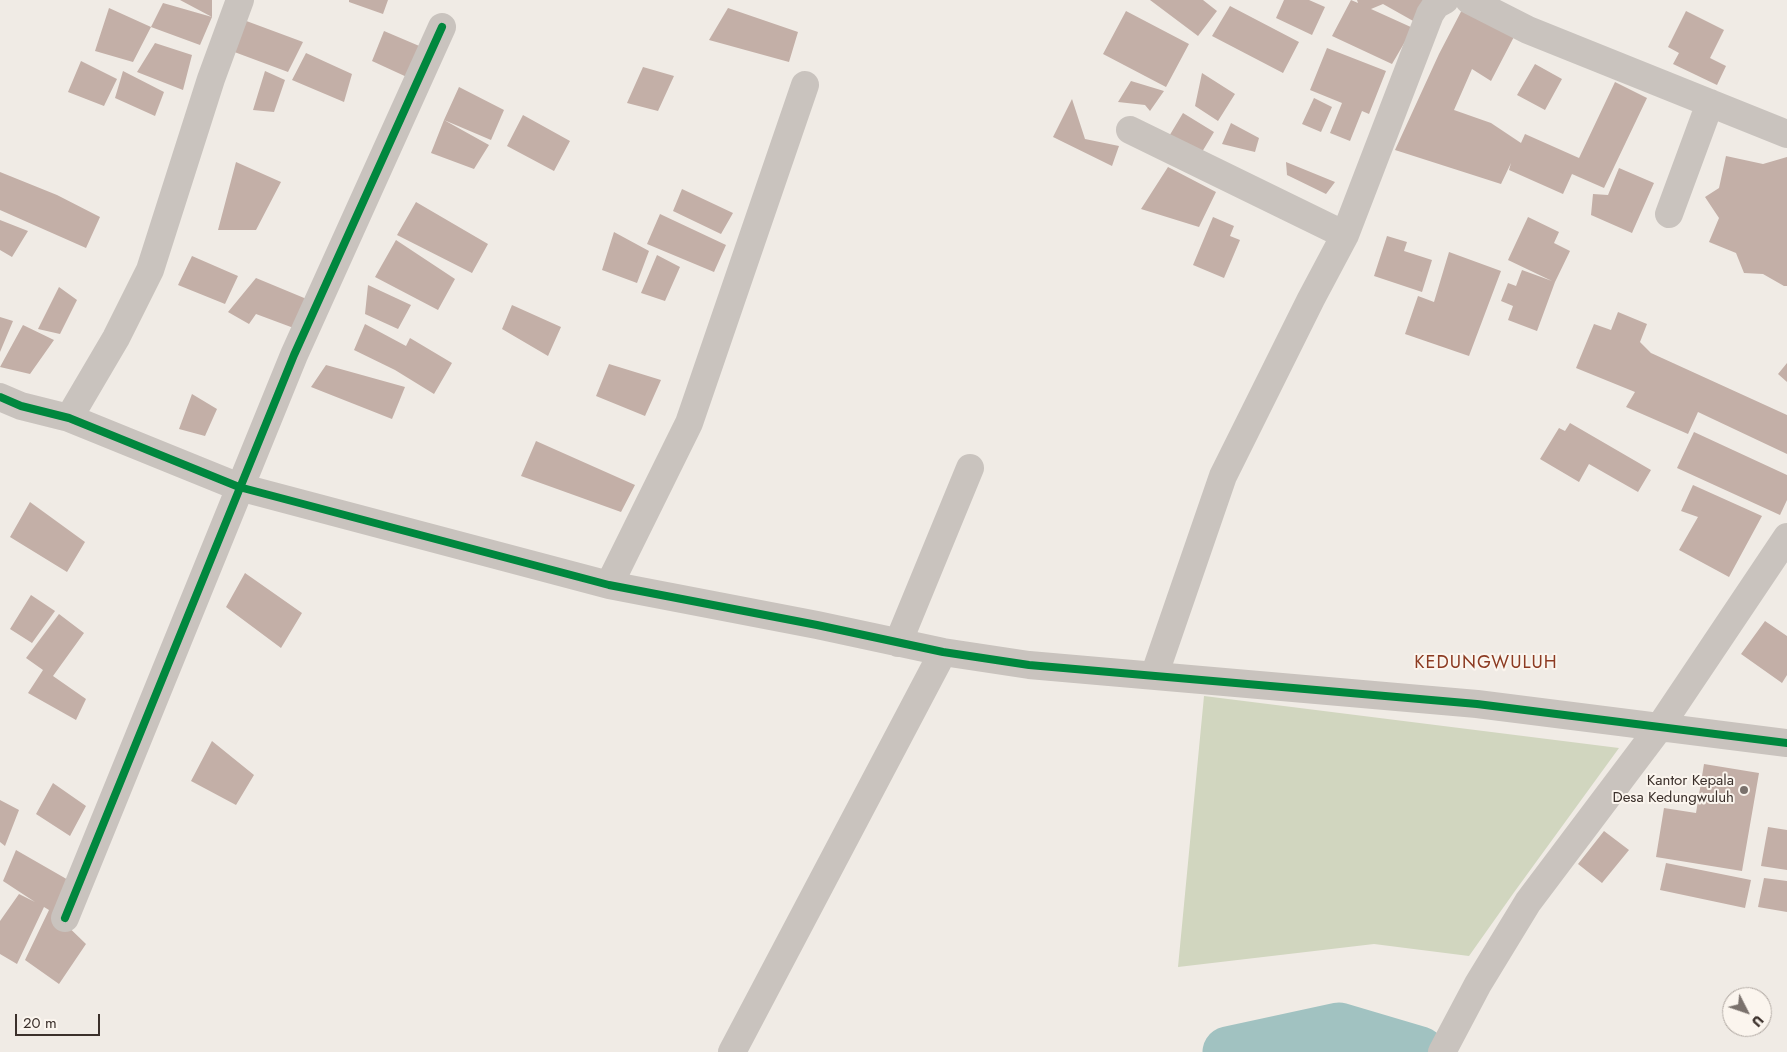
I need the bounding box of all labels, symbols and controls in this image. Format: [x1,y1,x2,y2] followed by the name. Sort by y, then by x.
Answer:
[1413,653,1559,675] district label: KEDUNGWULUH
[1612,772,1734,807] place label: Kantor Kepala Desa Kedungwuluh
[1738,784,1750,796] marker: Kantor Kepala Desa Kedungwuluh
[1722,987,1772,1037] north arrow
[18,1004,102,1036] scale bar
[1747,1011,1768,1031] text: U
[23,1012,57,1034] text: 20 m

